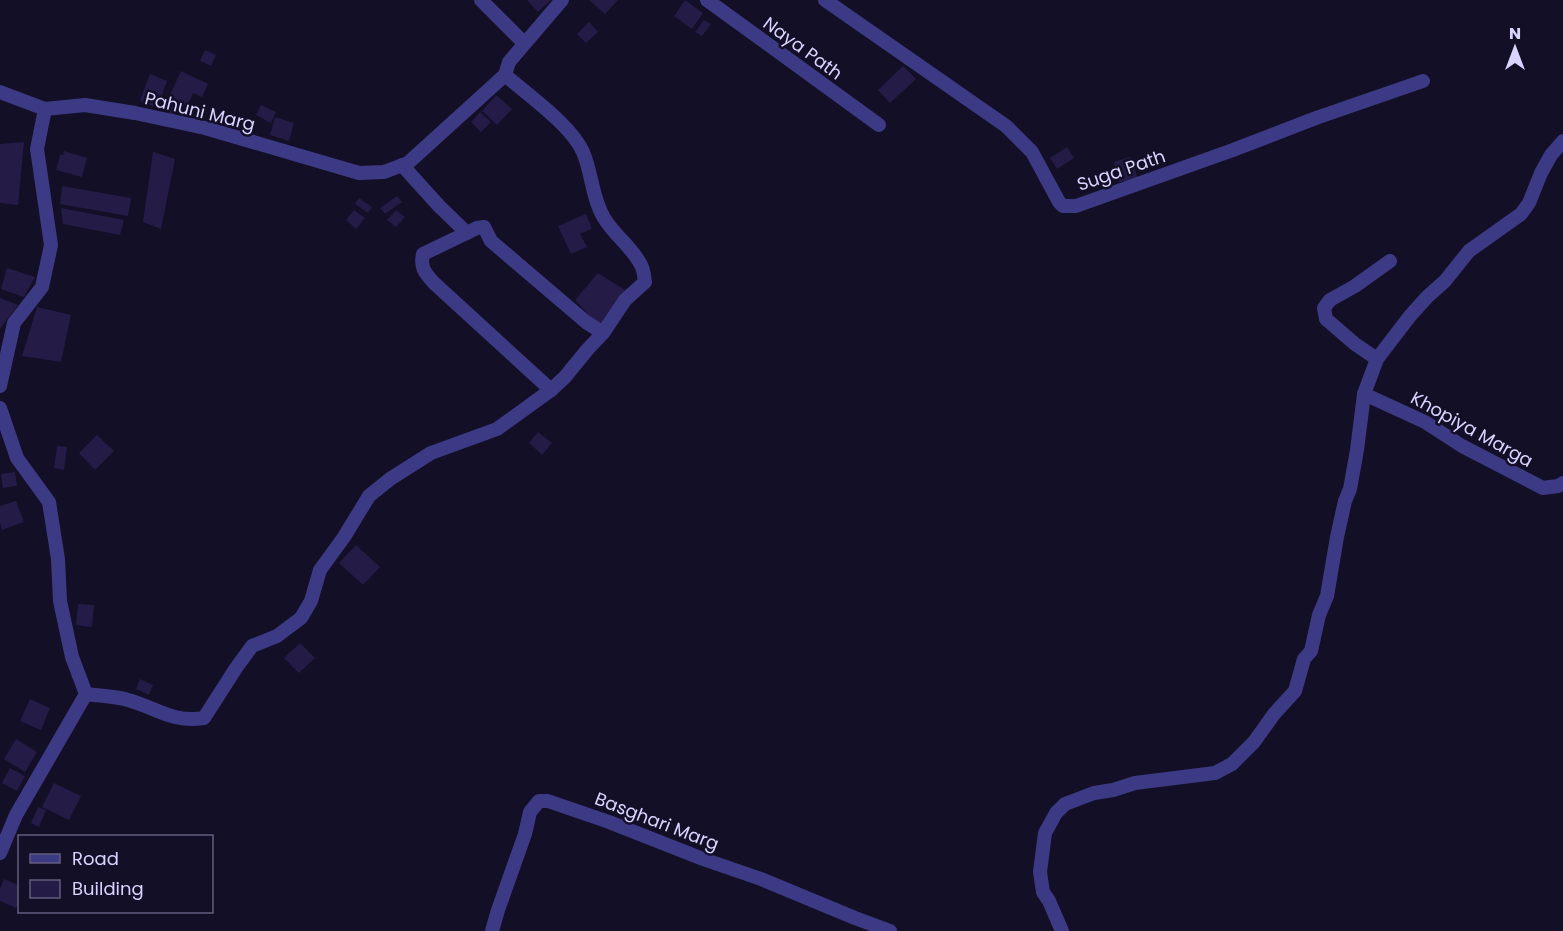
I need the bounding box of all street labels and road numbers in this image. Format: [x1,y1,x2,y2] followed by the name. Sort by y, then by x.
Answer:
[758,11,848,85] street label: Naya Path
[142,85,258,137] street label: Pahuni Marg
[1073,143,1169,197] street label: Suga Path
[1406,385,1538,473] street label: Khopiya Marga
[591,786,723,856] street label: Basghari Marg

